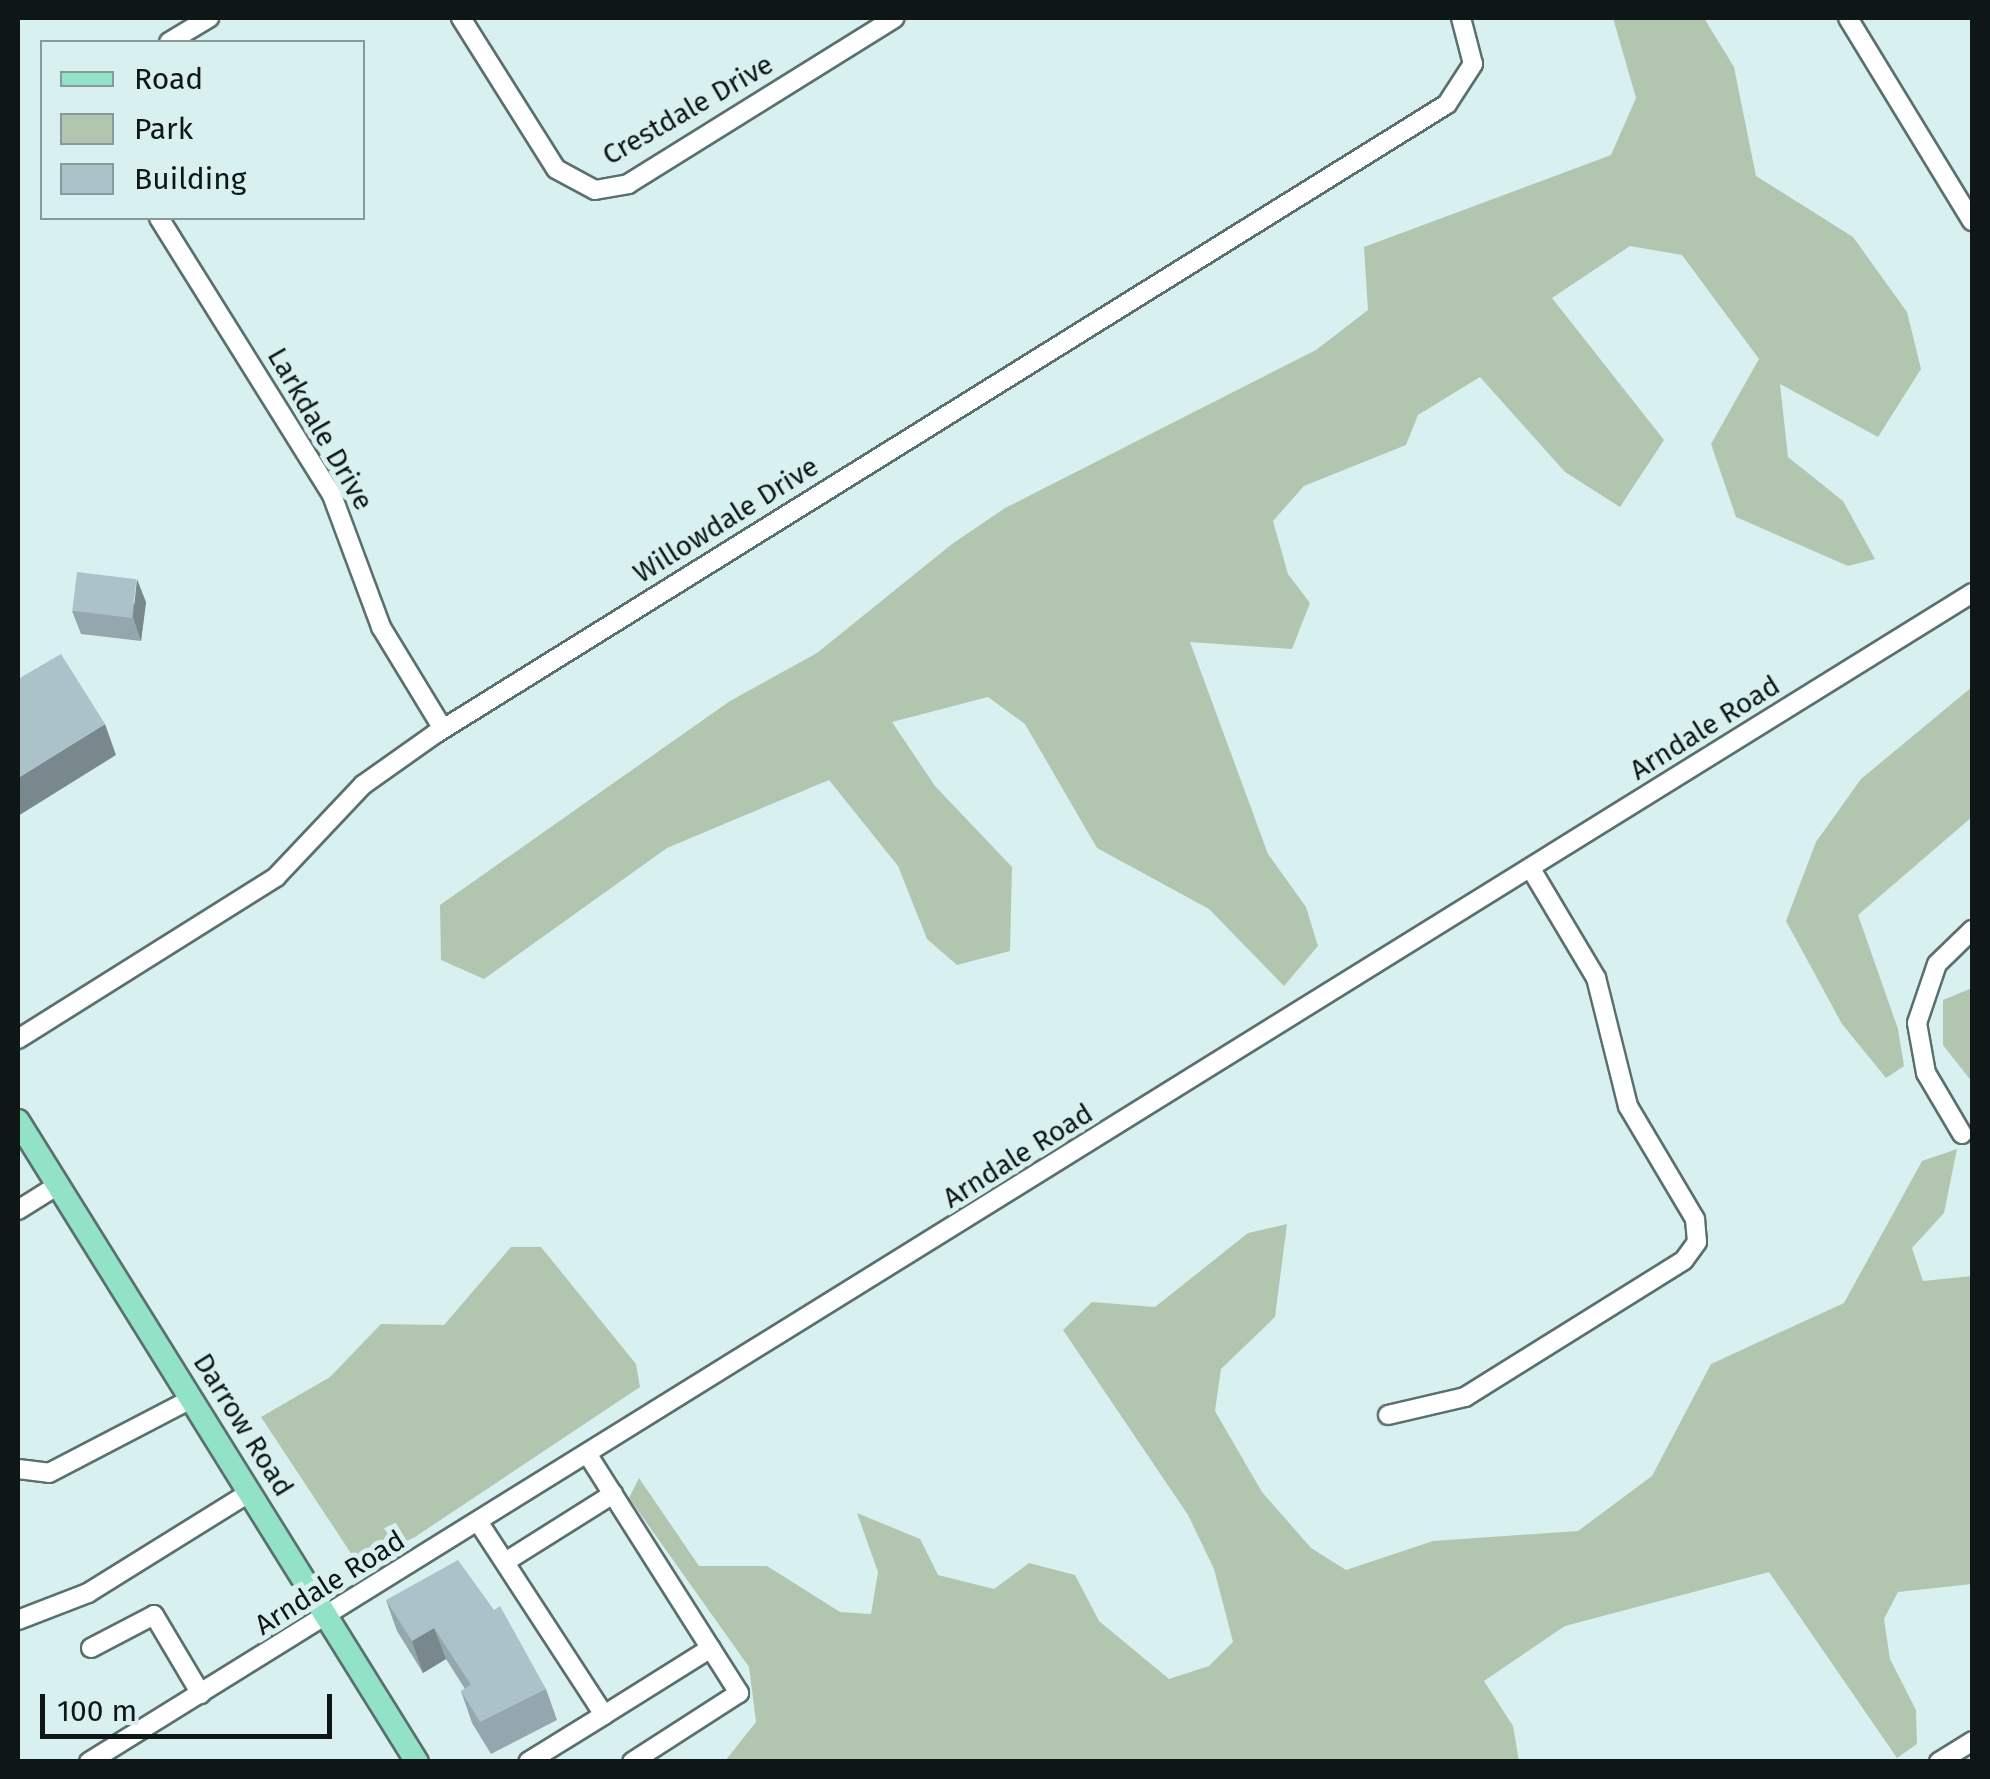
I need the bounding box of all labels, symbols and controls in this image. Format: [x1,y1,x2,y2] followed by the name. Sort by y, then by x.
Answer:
[40,40,365,220] legend
[597,48,779,172] street label: Crestdale Drive
[134,61,203,97] text: Road
[134,111,193,147] text: Park
[134,161,246,197] text: Building
[260,342,380,516] street label: Larkdale Drive
[627,450,825,590] street label: Willowdale Drive
[1624,669,1786,787] street label: Arndale Road
[937,1097,1099,1215] street label: Arndale Road
[186,1347,300,1503] street label: Darrow Road
[249,1524,411,1642] street label: Arndale Road
[45,1674,338,1736] scale bar
[57,1693,137,1729] text: 100 m

